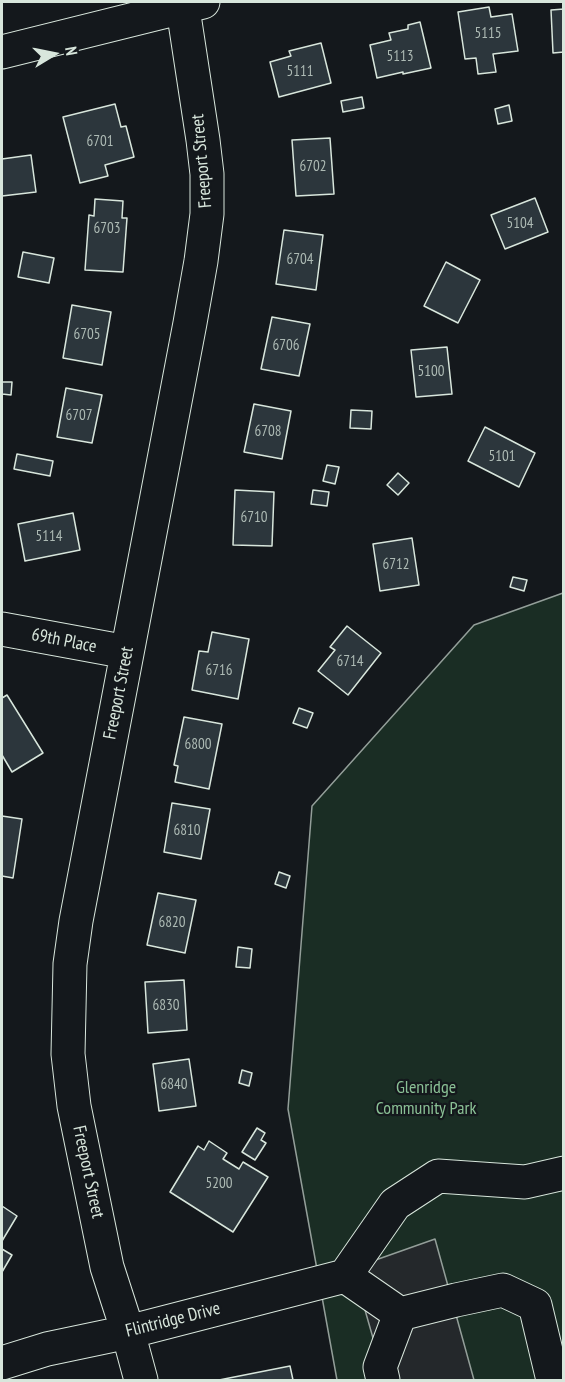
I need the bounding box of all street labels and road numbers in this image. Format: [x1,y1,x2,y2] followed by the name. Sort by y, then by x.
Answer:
[187,113,217,209] street label: Freeport Street
[30,624,98,658] street label: 69th Place
[99,645,139,741] street label: Freeport Street
[68,1124,108,1220] street label: Freeport Street
[123,1298,223,1342] street label: Flintridge Drive

